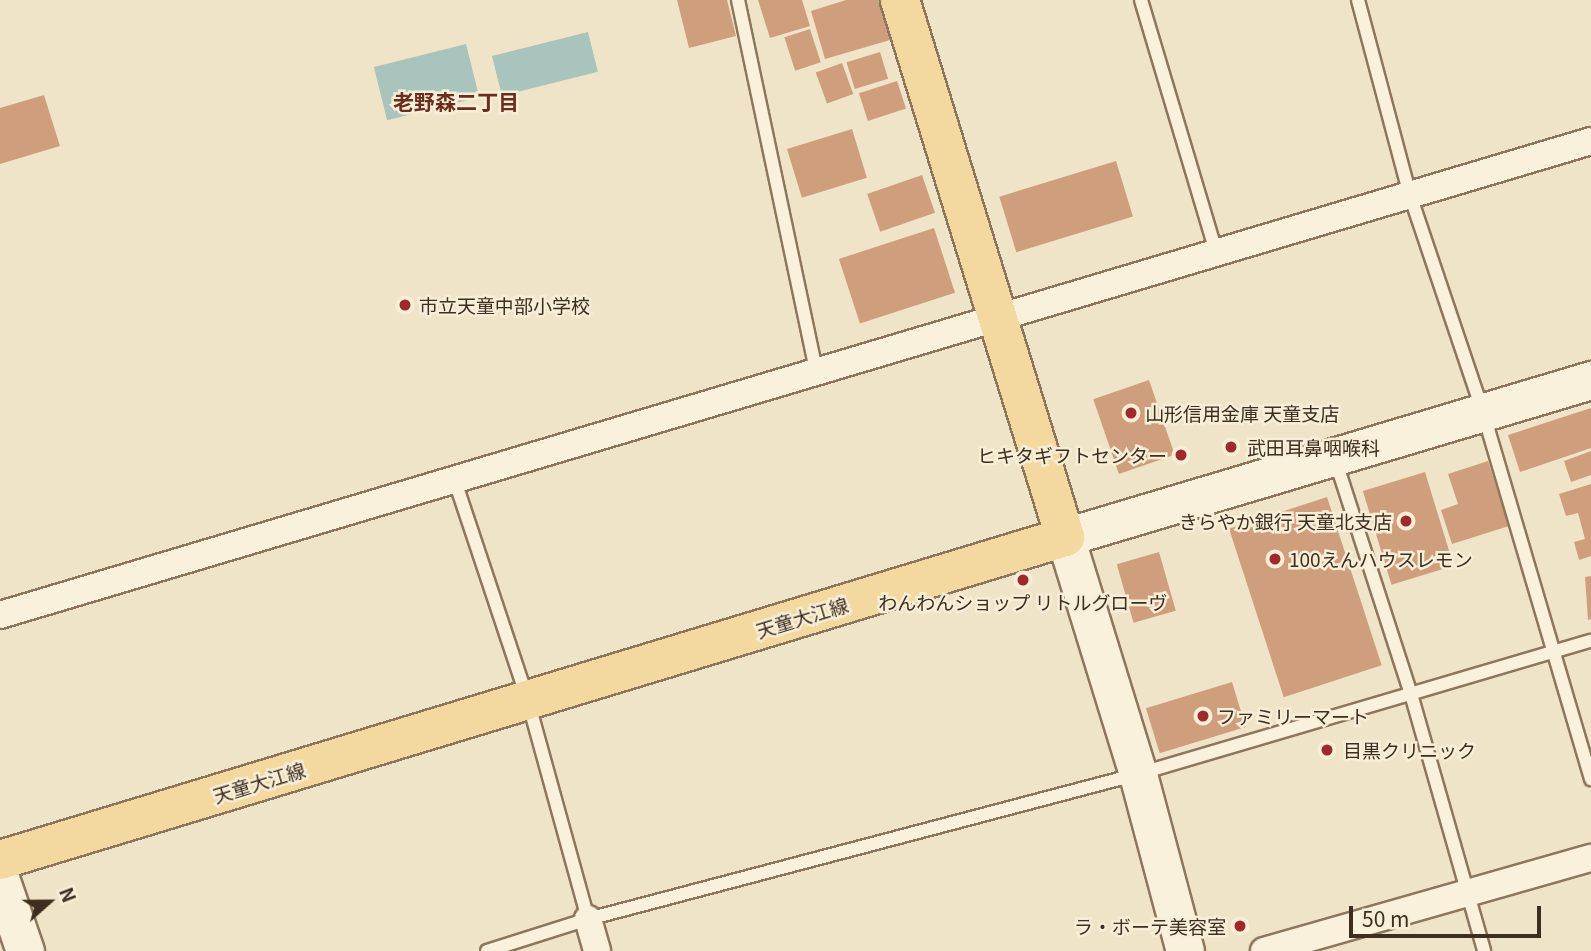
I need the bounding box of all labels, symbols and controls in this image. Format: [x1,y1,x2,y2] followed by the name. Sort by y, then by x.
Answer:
[393,88,519,114] district label: 老野森二丁目
[419,294,590,316] place label: 市立天童中部小学校
[397,297,413,313] marker: 市立天童中部小学校
[1145,402,1339,424] place label: 山形信用金庫 天童支店
[1123,405,1139,421] marker: 山形信用金庫 天童支店
[1247,436,1380,458] place label: 武田耳鼻咽喉科
[1221,437,1241,457] marker: 武田耳鼻咽喉科
[977,444,1167,466] place label: ヒキタギフトセンター
[1173,447,1189,463] marker: ヒキタギフトセンター
[1179,510,1392,532] place label: きらやか銀行 天童北支店
[1398,513,1414,529] marker: きらやか銀行 天童北支店
[1289,548,1473,570] place label: 100えんハウスレモン
[1267,551,1283,567] marker: 100えんハウスレモン
[1015,572,1031,588] marker: わんわんショップ リトルグローヴ
[878,591,1168,613] place label: わんわんショップ リトルグローヴ
[753,592,851,642] street label: 天童大江線
[1217,705,1369,727] place label: ファミリーマート
[1195,708,1211,724] marker: ファミリーマート
[1343,739,1476,761] place label: 目黒クリニック
[1317,740,1337,760] marker: 目黒クリニック
[210,757,308,807] street label: 天童大江線
[14,867,84,937] north arrow
[54,883,84,906] text: N
[1353,892,1546,936] scale bar
[1362,903,1409,933] text: 50 m
[1074,915,1226,937] place label: ラ・ボーテ美容室
[1232,918,1248,934] marker: ラ・ボーテ美容室

